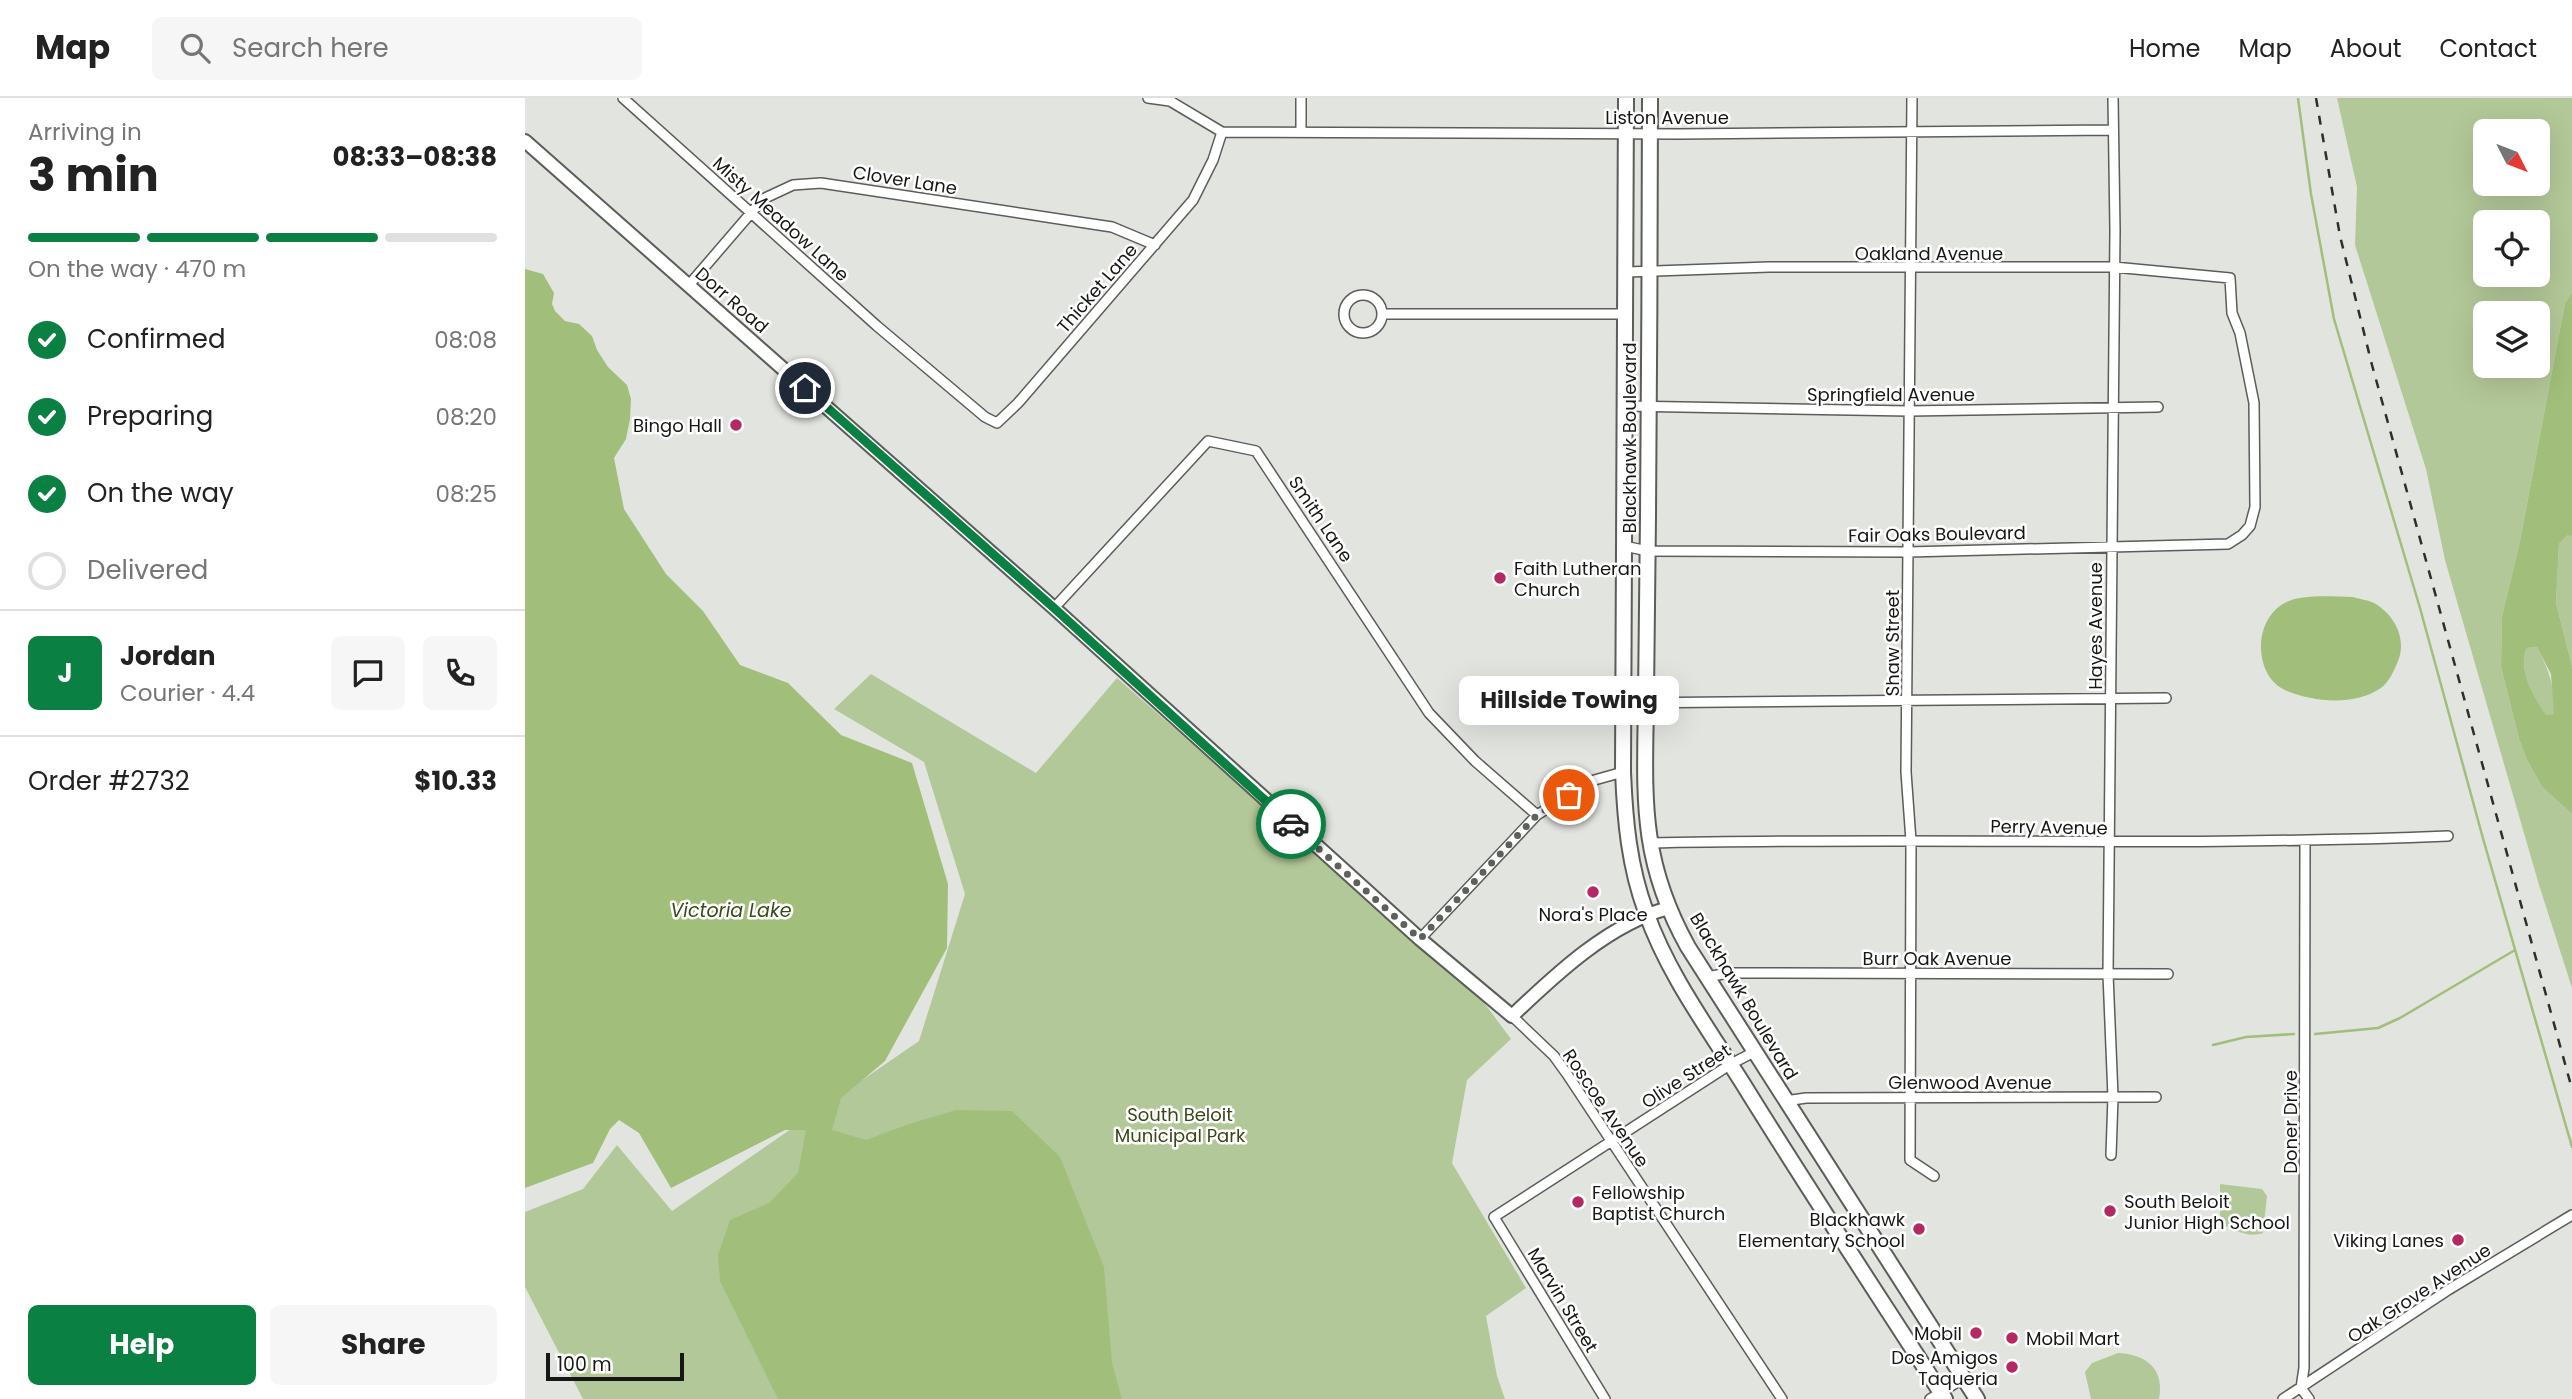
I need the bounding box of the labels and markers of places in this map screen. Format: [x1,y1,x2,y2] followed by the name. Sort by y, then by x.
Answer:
[775,358,835,418] pin
[633,413,722,438] place label: Bingo Hall
[728,417,744,433] marker: Bingo Hall
[1514,556,1641,602] place label: Faith Lutheran Church
[1492,570,1508,586] marker: Faith Lutheran Church
[1459,676,1679,725] callout: Hillside Towing
[1539,765,1599,825] pin
[1585,884,1601,900] marker: Nora's Place
[1538,902,1648,927] place label: Nora's Place
[1592,1180,1725,1226] place label: Fellowship Baptist Church
[2124,1189,2290,1235] place label: South Beloit Junior High School
[1570,1194,1586,1210] marker: Fellowship Baptist Church
[2102,1203,2118,1219] marker: South Beloit Junior High School
[1738,1207,1906,1253] place label: Blackhawk Elementary School
[1911,1221,1927,1237] marker: Blackhawk Elementary School
[2333,1228,2444,1253] place label: Viking Lanes
[2450,1232,2466,1248] marker: Viking Lanes
[1914,1321,1962,1346] place label: Mobil
[1968,1325,1984,1341] marker: Mobil
[2026,1326,2120,1351] place label: Mobil Mart
[2004,1330,2020,1346] marker: Mobil Mart
[1891,1345,1998,1391] place label: Dos Amigos Taqueria
[2004,1359,2020,1375] marker: Dos Amigos Taqueria

